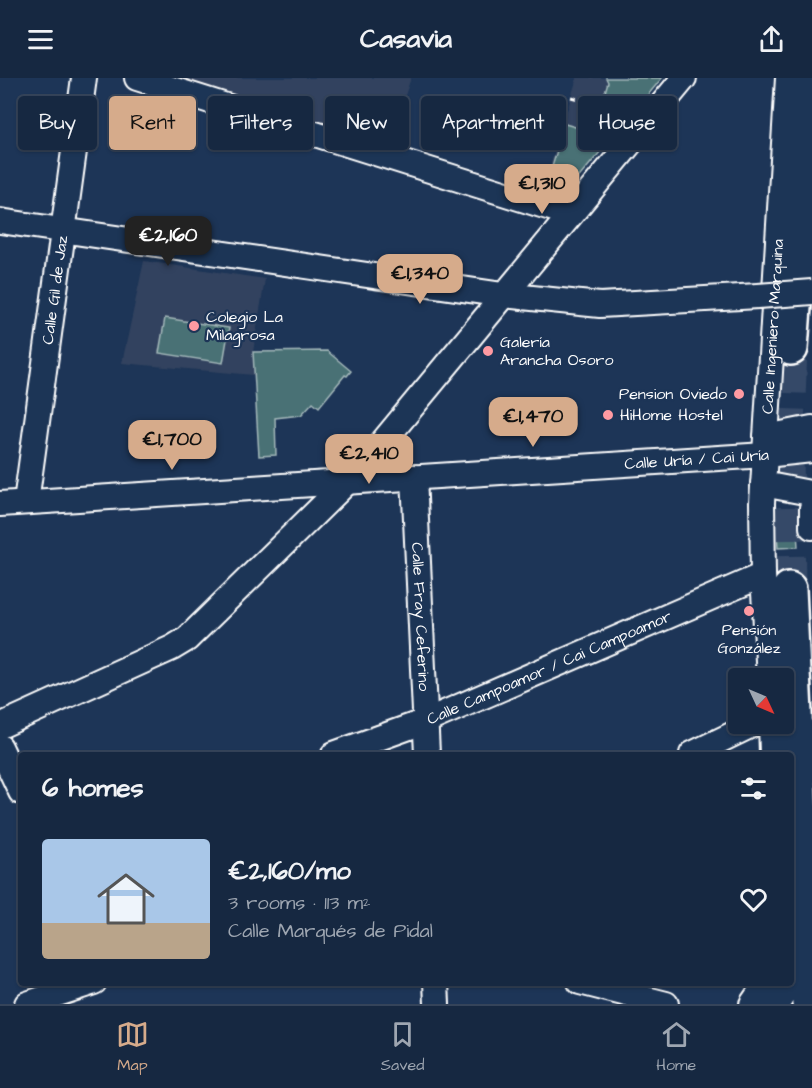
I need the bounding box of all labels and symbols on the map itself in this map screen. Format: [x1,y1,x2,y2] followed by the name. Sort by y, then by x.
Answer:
[493,164,591,215] pin: €1,310
[119,216,217,267] pin: €2,160
[37,234,73,346] street label: Calle Gil de Jaz
[756,238,789,415] street label: Calle Ingeniero Marquina
[371,254,469,305] pin: €1,340
[206,306,283,347] place label: Colegio La Milagrosa
[187,319,201,333] marker: Colegio La Milagrosa
[500,331,613,371] place label: Galería Arancha Osoro
[481,344,495,358] marker: Galería Arancha Osoro
[619,383,727,405] place label: Pension Oviedo
[732,387,746,401] marker: Pension Oviedo
[484,397,582,448] pin: €1,470
[620,404,723,426] place label: HiHome Hostel
[601,408,615,422] marker: HiHome Hostel
[123,420,221,471] pin: €1,700
[320,434,418,485] pin: €2,410
[624,444,769,475] street label: Calle Uría / Cai Uría
[406,542,435,692] street label: Calle Fray Ceferino
[742,604,756,618] marker: Pensión González
[423,605,675,730] street label: Calle Campoamor / Cai Campoamor
[717,619,781,659] place label: Pensión González
[728,668,794,734] north arrow

